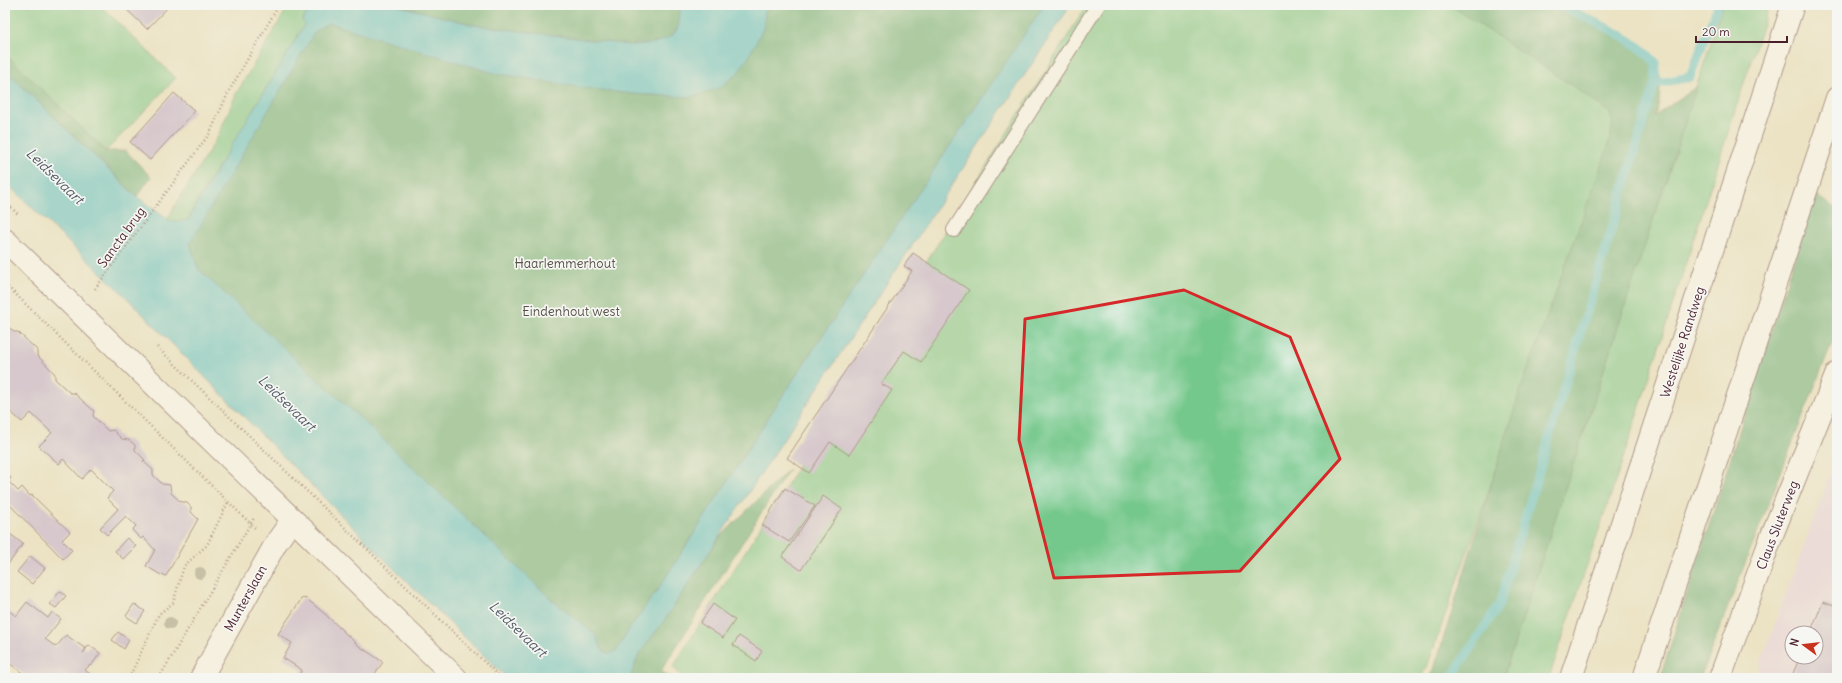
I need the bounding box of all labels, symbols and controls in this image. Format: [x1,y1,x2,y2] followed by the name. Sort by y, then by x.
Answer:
[1696,18,1787,44] scale bar
[1702,24,1730,39] text: 20 m
[22,144,89,209] water label: Leidsevaart
[94,204,149,271] street label: Sancta brug
[514,255,616,272] park label: Haarlemmerhout
[1656,284,1709,400] street label: Westelijke Randweg
[522,303,620,320] park label: Eindenhout west
[254,371,321,436] water label: Leidsevaart
[1753,478,1802,572] street label: Claus Sluterweg
[220,562,271,634] street label: Munterslaan
[485,597,552,662] water label: Leidsevaart
[1784,625,1824,665] north arrow
[1787,637,1802,648] text: N

